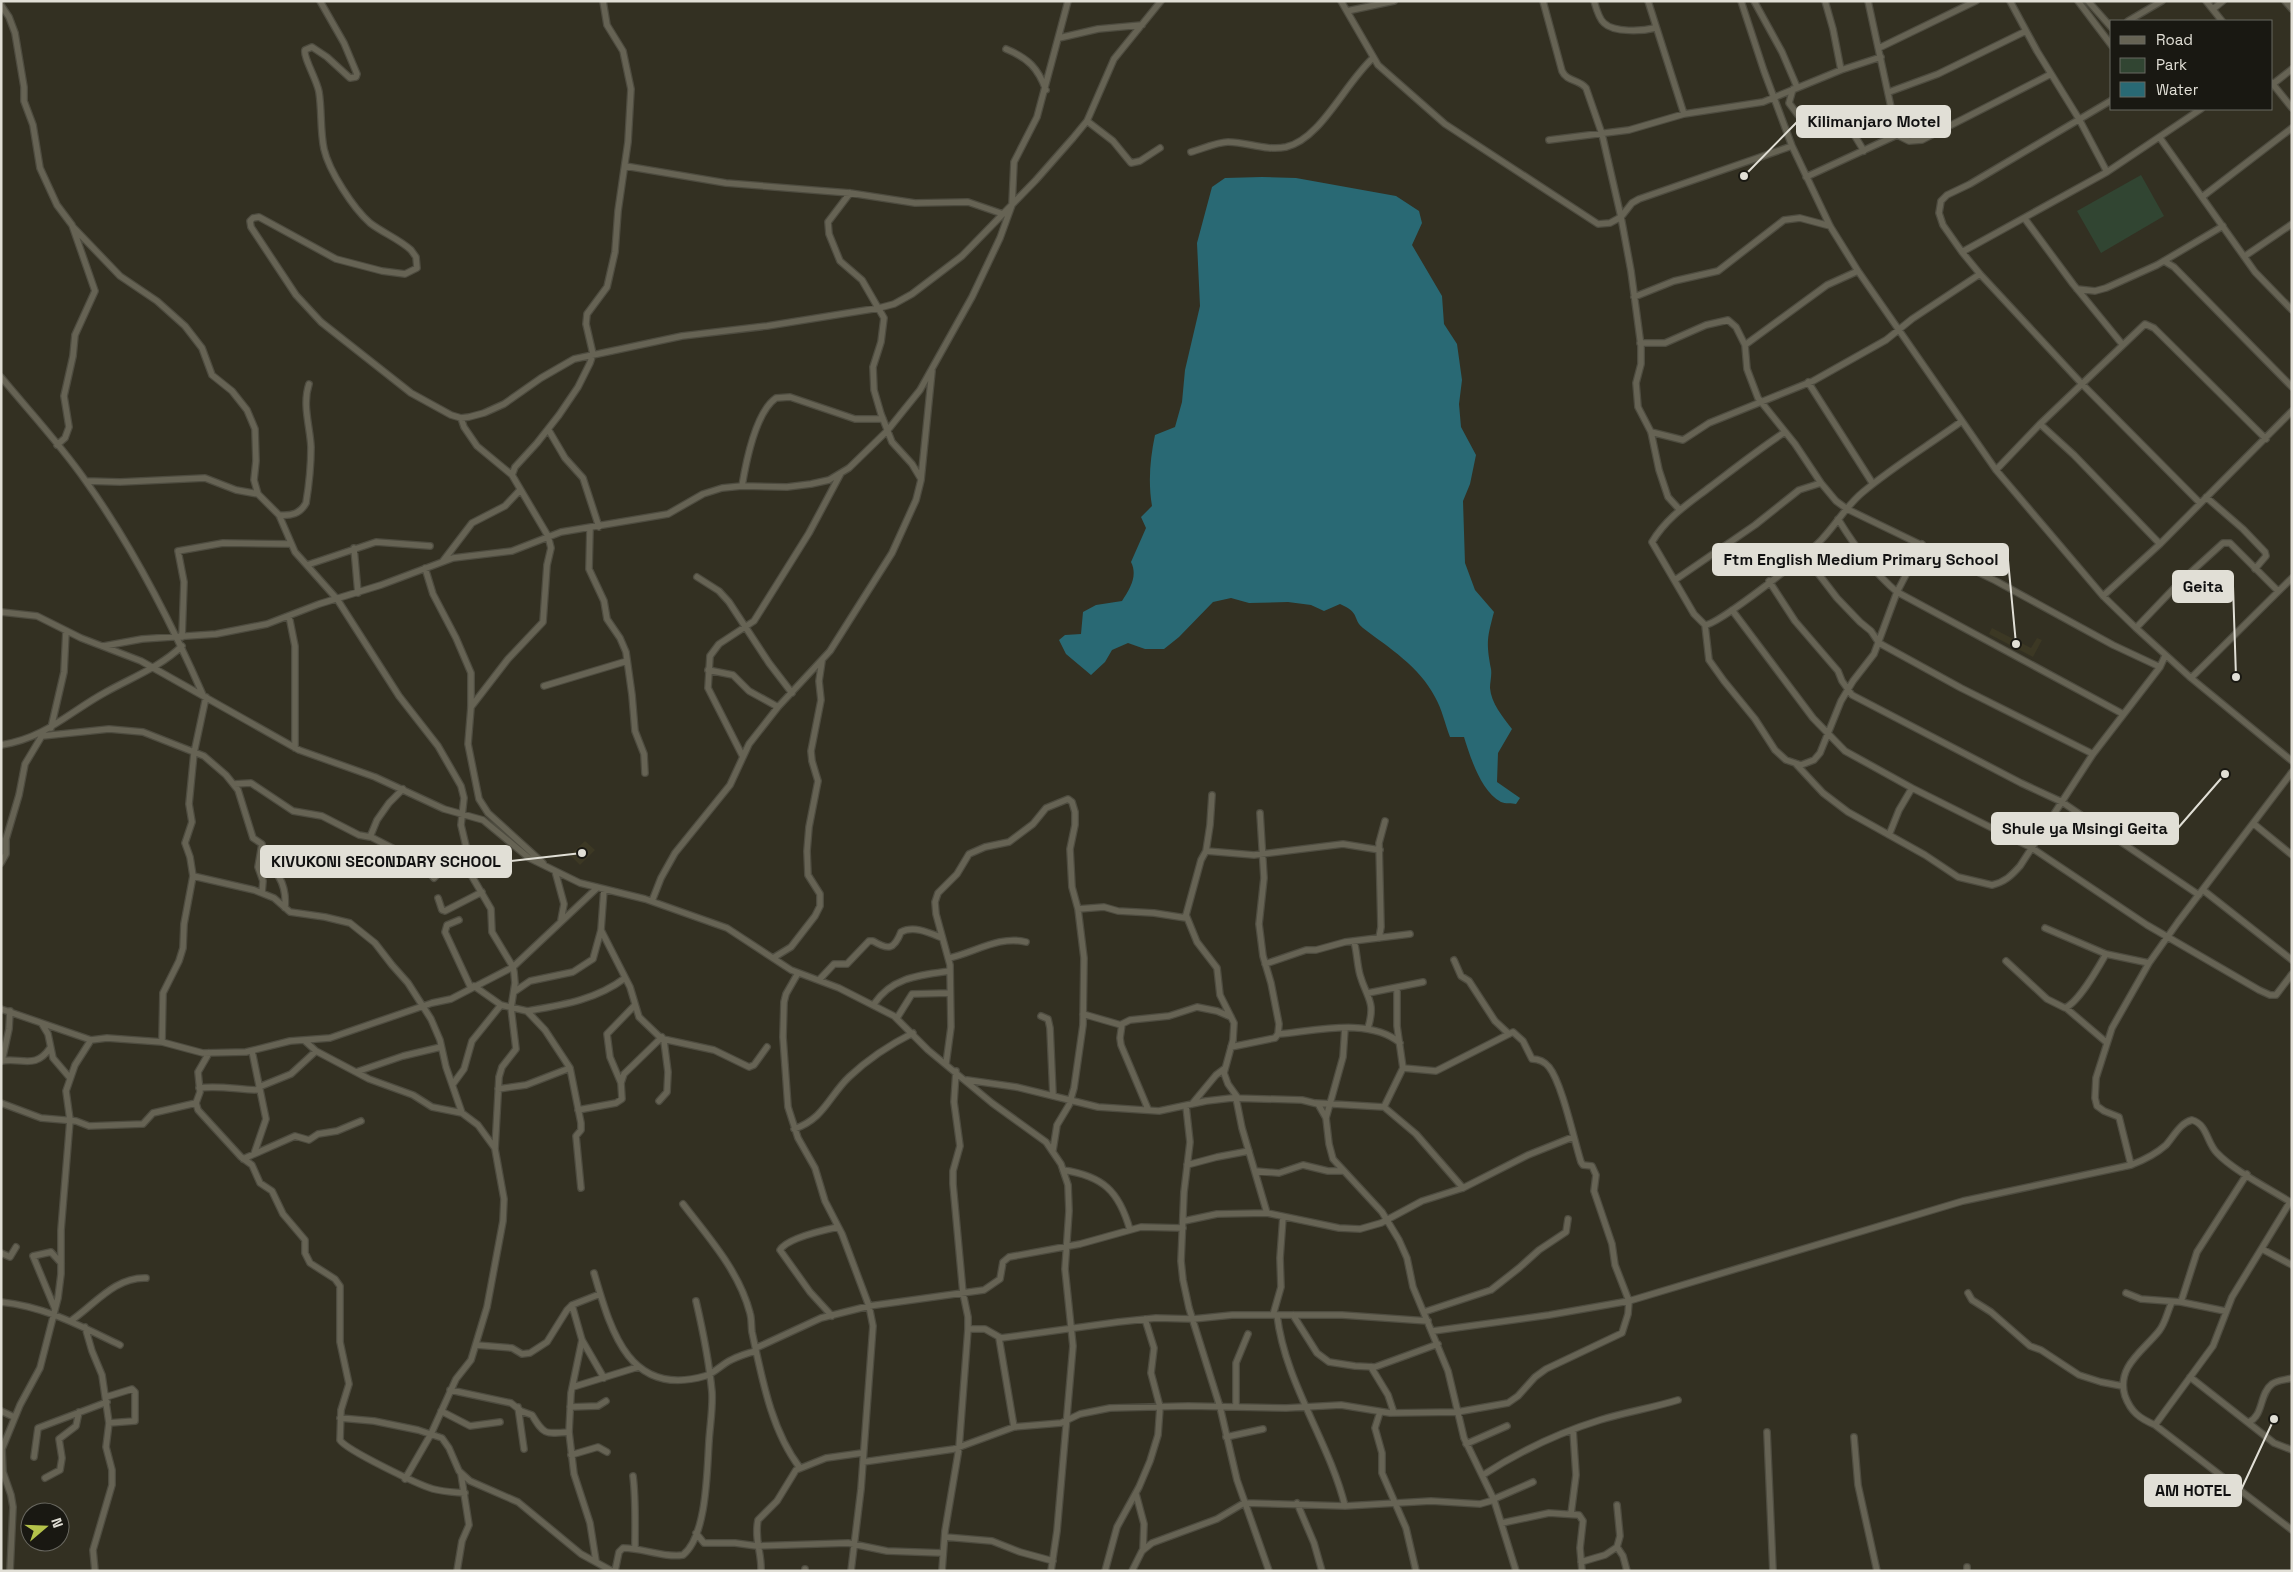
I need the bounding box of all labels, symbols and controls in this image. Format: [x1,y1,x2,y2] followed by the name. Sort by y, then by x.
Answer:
[2110,20,2273,110] legend
[2156,30,2193,49] text: Road
[2156,55,2187,74] text: Park
[2156,80,2199,99] text: Water
[1797,106,1950,137] callout: Kilimanjaro Motel
[1807,111,1941,132] text: Kilimanjaro Motel
[1713,544,2008,575] callout: Ftm English Medium Primary School
[1724,549,1998,570] text: Ftm English Medium Primary School
[2173,571,2233,602] callout: Geita
[2183,576,2223,597] text: Geita
[1992,813,2178,844] callout: Shule ya Msingi Geita
[2002,818,2168,839] text: Shule ya Msingi Geita
[261,846,511,877] callout: KIVUKONI SECONDARY SCHOOL
[271,851,501,872] text: KIVUKONI SECONDARY SCHOOL
[2145,1475,2241,1506] callout: AM HOTEL
[2155,1480,2231,1501] text: AM HOTEL
[20,1502,70,1552] north arrow
[47,1515,67,1530] text: N

